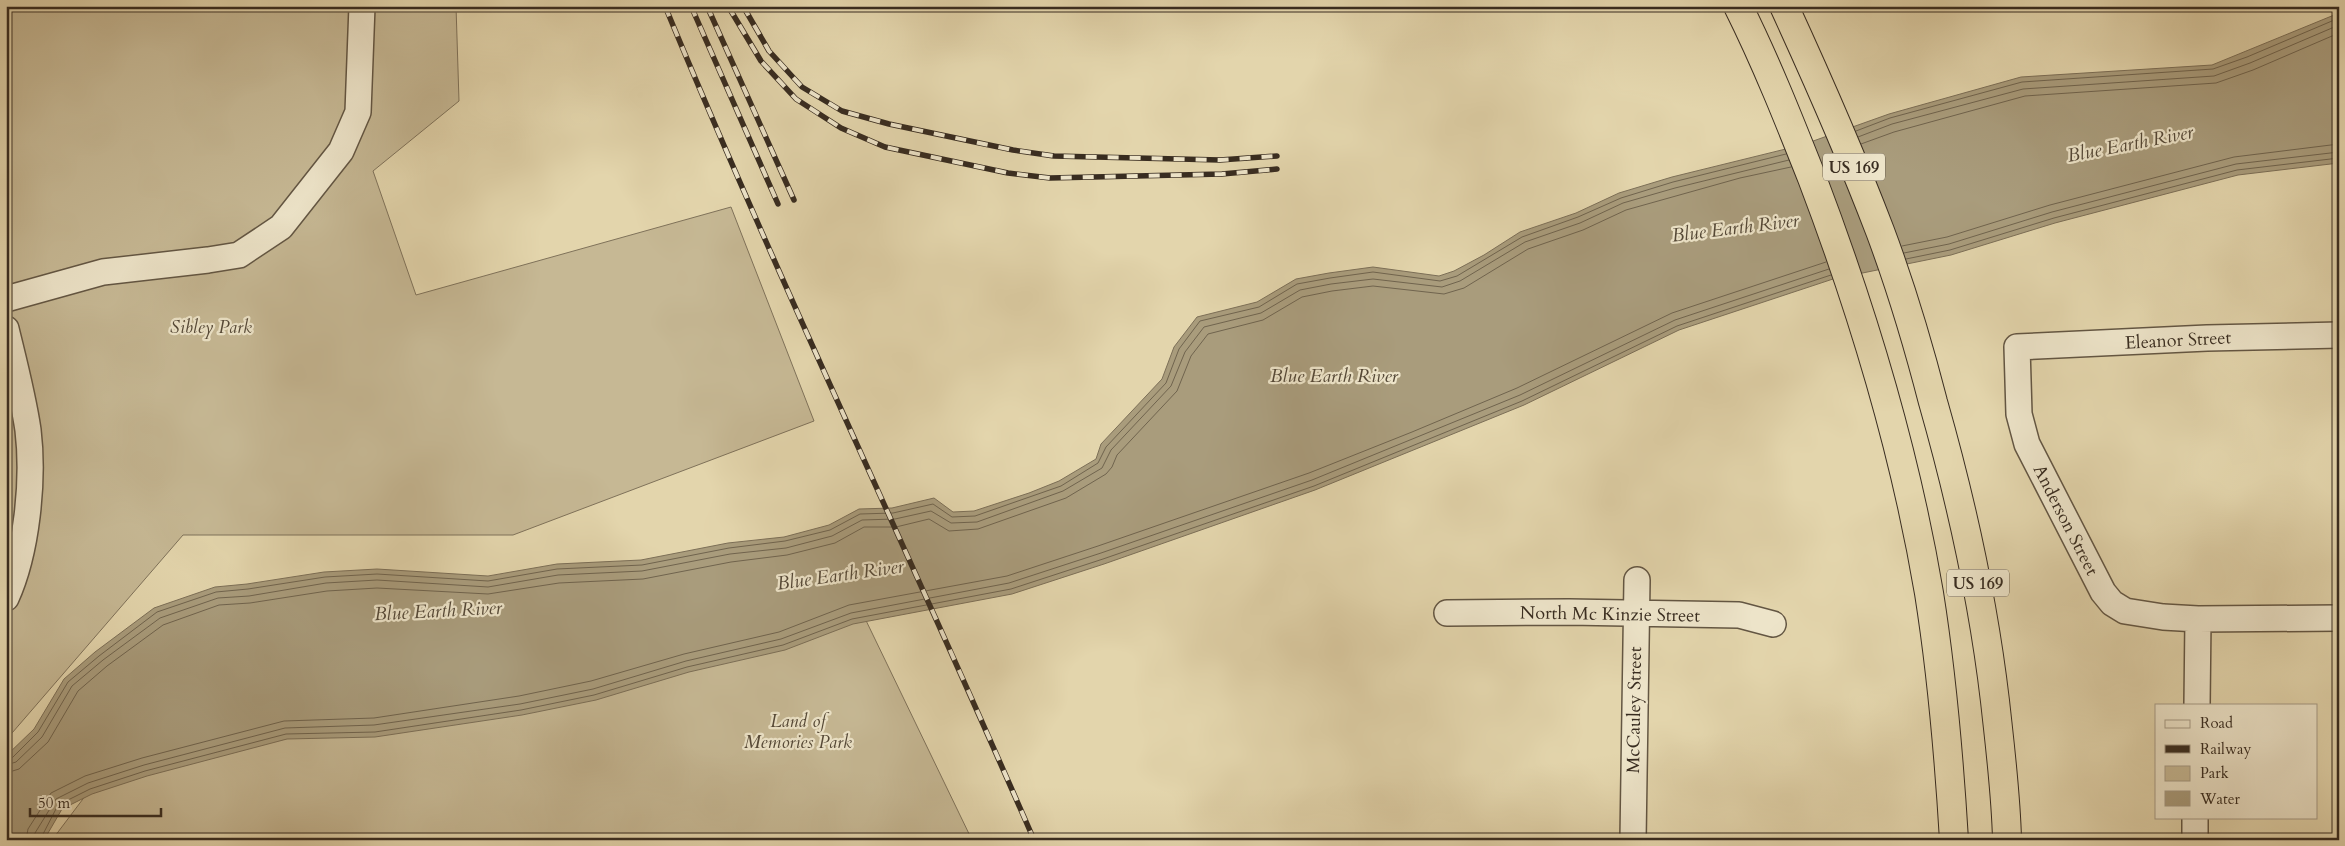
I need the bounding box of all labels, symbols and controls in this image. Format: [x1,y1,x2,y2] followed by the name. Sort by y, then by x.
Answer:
[2065,119,2196,169] water label: Blue Earth River
[1823,154,1885,180] road number: US 169
[1670,207,1801,249] water label: Blue Earth River
[170,315,252,340] park label: Sibley Park
[2124,325,2232,356] street label: Eleanor Street
[1270,363,1399,389] water label: Blue Earth River
[2027,460,2104,580] street label: Anderson Street
[775,553,906,597] water label: Blue Earth River
[1947,570,2009,596] road number: US 169
[374,595,503,627] water label: Blue Earth River
[1520,600,1701,629] street label: North Mc Kinzie Street
[1621,646,1648,774] street label: McCauley Street
[2155,704,2318,818] legend
[744,709,852,755] park label: Land of Memories Park
[2200,713,2233,733] text: Road
[2200,739,2251,759] text: Railway
[2200,763,2229,783] text: Park
[30,786,161,818] scale bar
[2199,789,2241,809] text: Water
[38,793,70,813] text: 50 m

